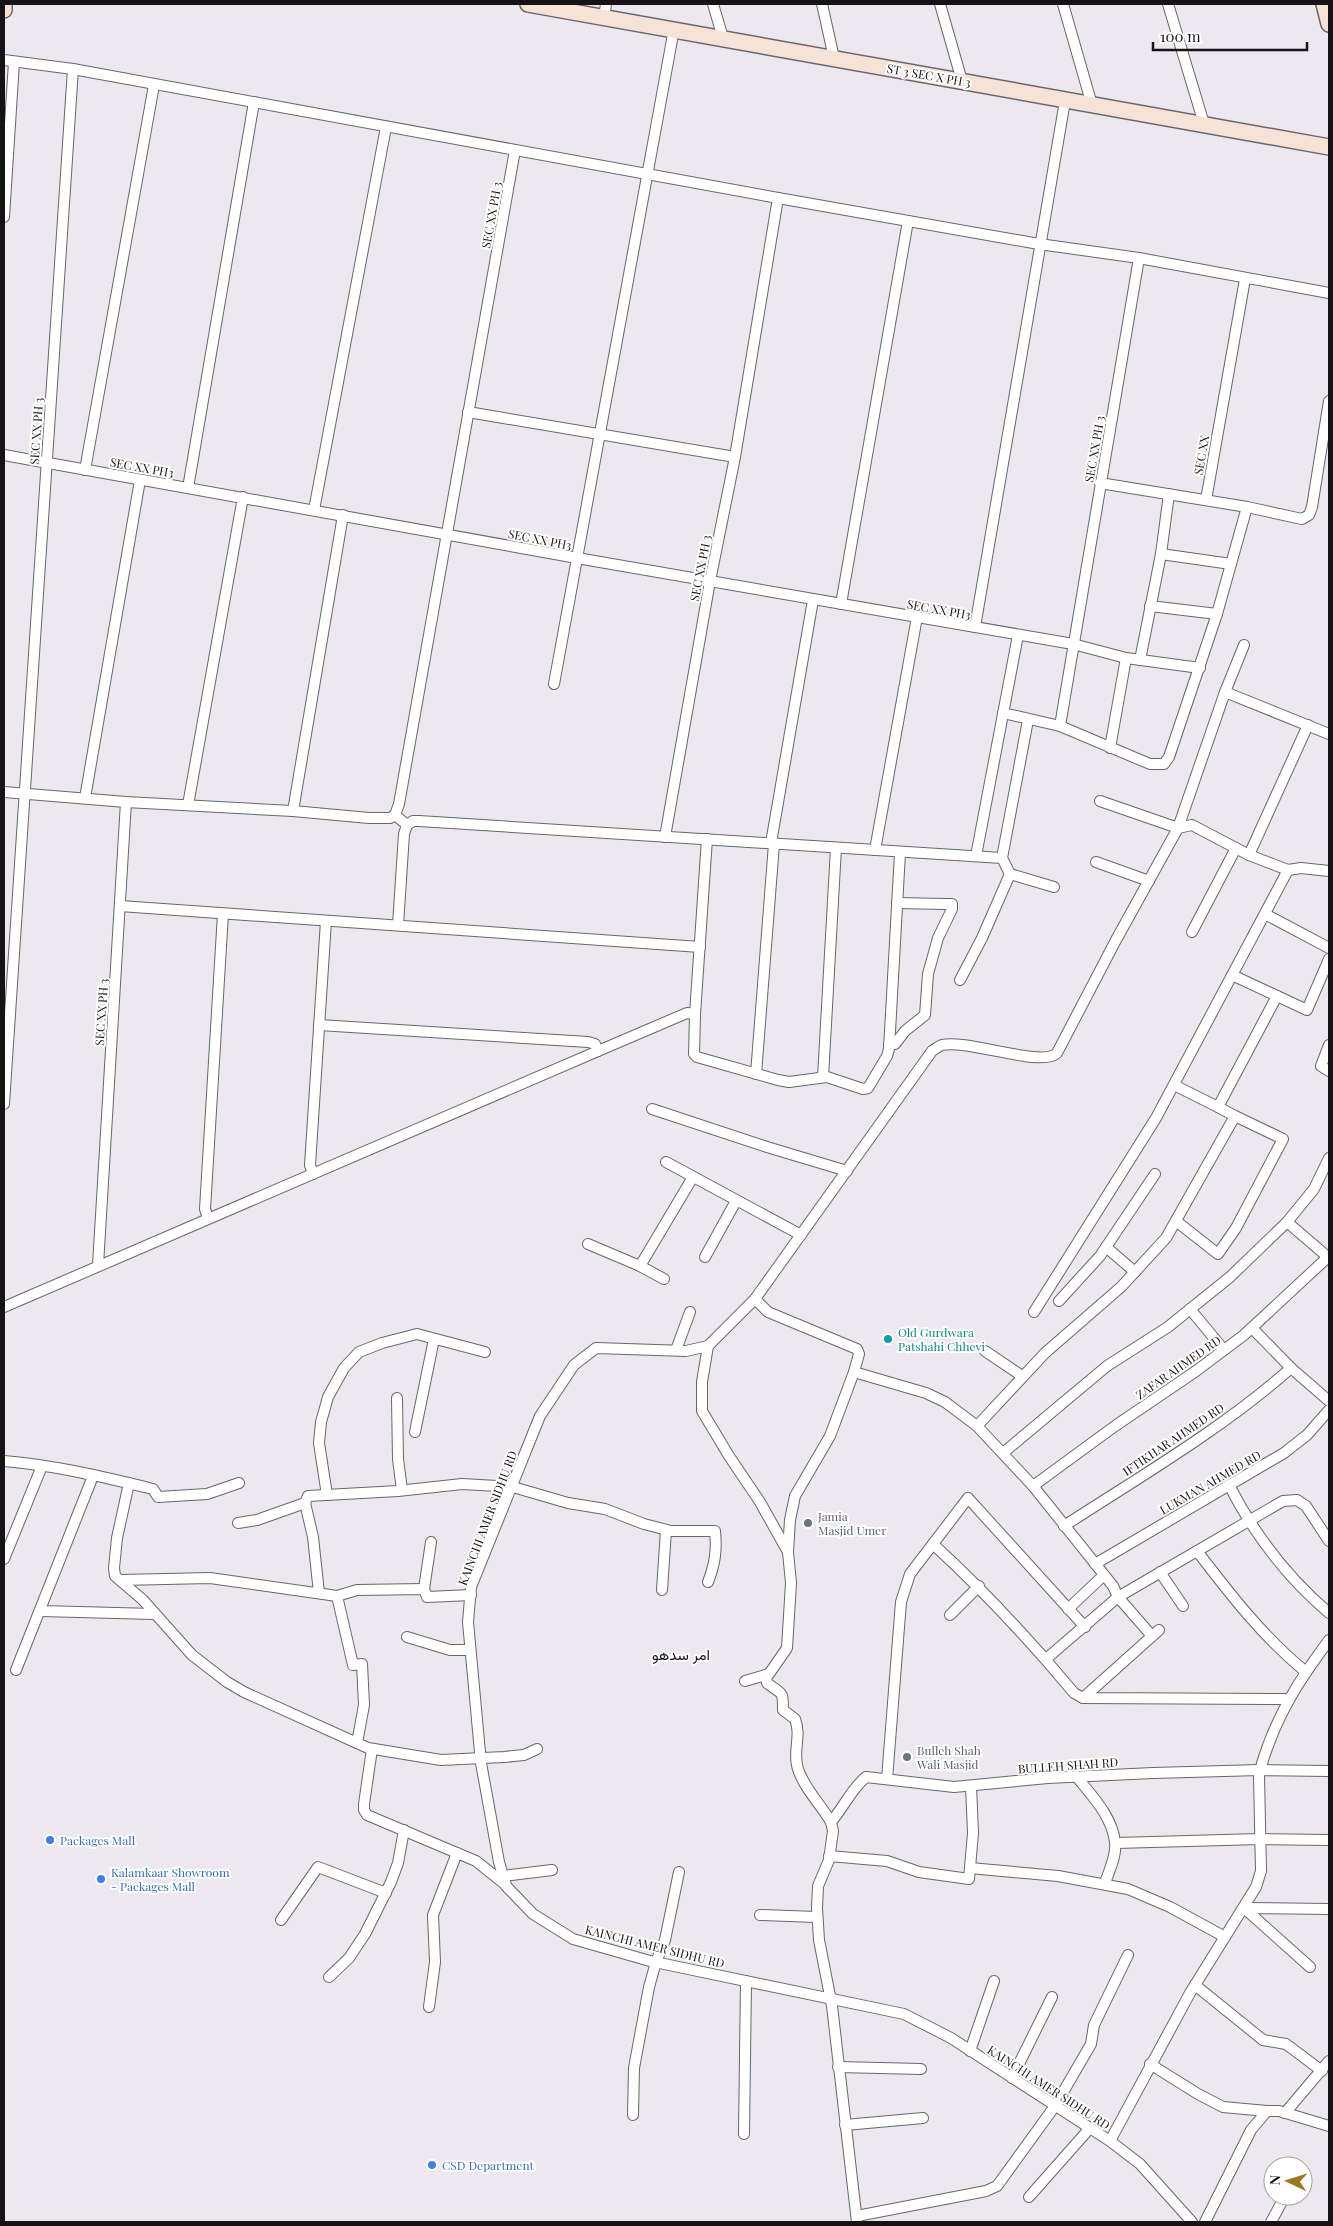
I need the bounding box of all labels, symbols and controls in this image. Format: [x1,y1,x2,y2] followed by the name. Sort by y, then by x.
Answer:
[1153,20,1307,52] scale bar
[1160,26,1201,46] text: 100 m
[886,60,972,90] street label: ST 3 SEC X PH 3
[477,180,505,250] street label: SEC XX PH 3
[26,397,46,465] street label: SEC XX PH 3
[1080,414,1108,484] street label: SEC XX PH 3
[1190,433,1212,476] street label: SEC XX
[109,454,175,480] street label: SEC XX PH3
[507,525,573,553] street label: SEC XX PH3
[686,533,714,603] street label: SEC XX PH 3
[906,596,972,622] street label: SEC XX PH3
[91,978,111,1046] street label: SEC XX PH 3
[898,1324,985,1354] place label: Old Gurdwara Patshahi Chhevi
[1132,1331,1224,1402] street label: ZAFAR AHMED RD
[882,1333,894,1345] marker: Old Gurdwara Patshahi Chhevi
[1119,1399,1227,1479] street label: IFTIKHAR AHMED RD
[1157,1446,1264,1517] street label: LUKMAN AHMED RD
[454,1448,520,1588] street label: KAINCHI AMER SIDHU RD
[817,1508,887,1538] place label: Jamia Masjid Umer
[802,1517,814,1529] marker: Jamia Masjid Umer
[652,1644,710,1664] district label: امر سدھو
[916,1742,981,1772] place label: Bulleh Shah Wali Masjid
[901,1751,913,1763] marker: Bulleh Shah Wali Masjid
[1017,1753,1119,1776] street label: BULLEH SHAH RD
[60,1832,136,1848] place label: Packages Mall
[44,1834,56,1846] marker: Packages Mall
[111,1864,230,1894] place label: Kalamkaar Showroom - Packages Mall
[95,1873,107,1885] marker: Kalamkaar Showroom - Packages Mall
[584,1921,727,1971] street label: KAINCHI AMER SIDHU RD
[985,2041,1114,2133] street label: KAINCHI AMER SIDHU RD
[1263,2156,1313,2206] north arrow
[442,2157,535,2173] place label: CSD Department
[426,2159,438,2171] marker: CSD Department
[1265,2174,1284,2186] text: N

